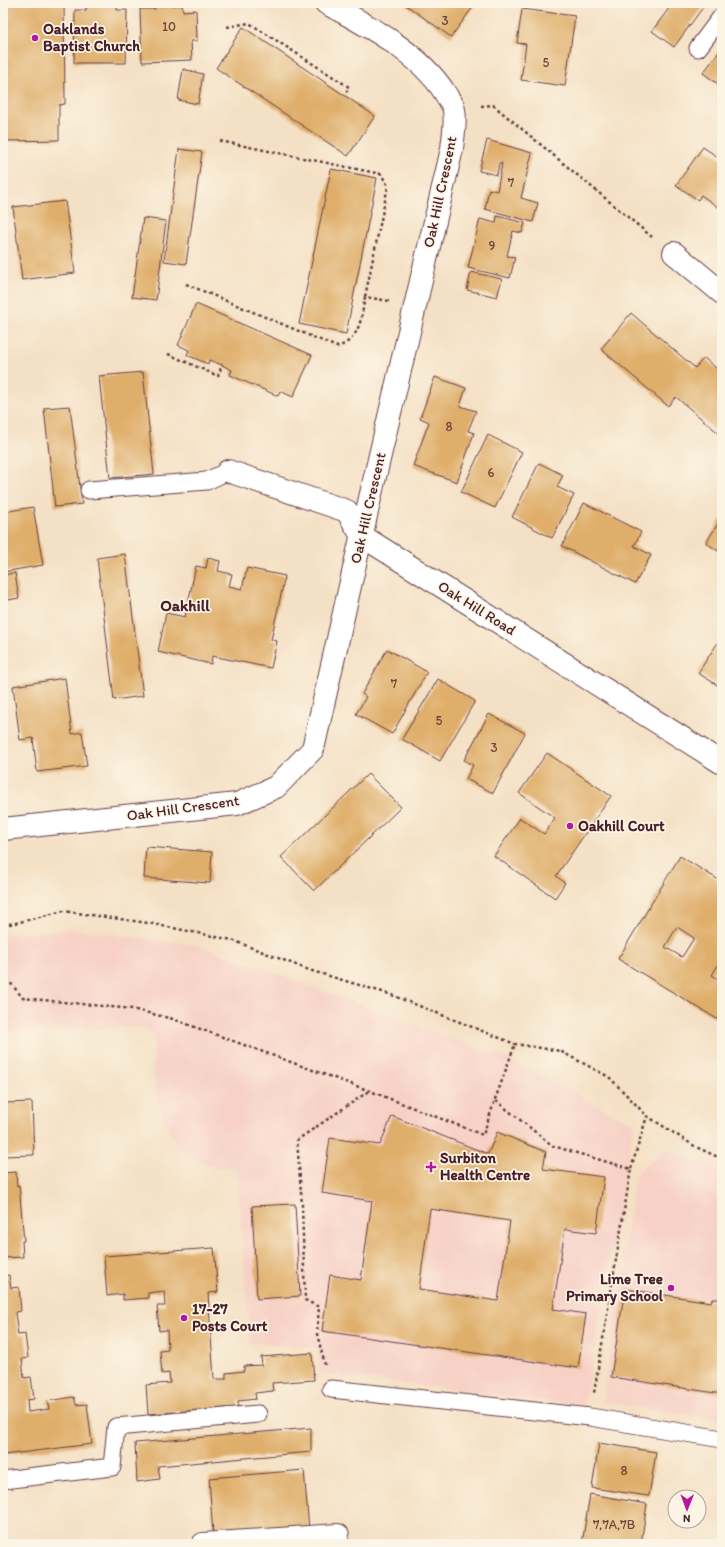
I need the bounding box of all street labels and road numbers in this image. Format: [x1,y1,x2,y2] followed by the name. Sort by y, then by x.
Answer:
[419,134,461,249] street label: Oak Hill Crescent
[346,450,390,565] street label: Oak Hill Crescent
[435,577,520,640] street label: Oak Hill Road
[126,791,241,825] street label: Oak Hill Crescent

